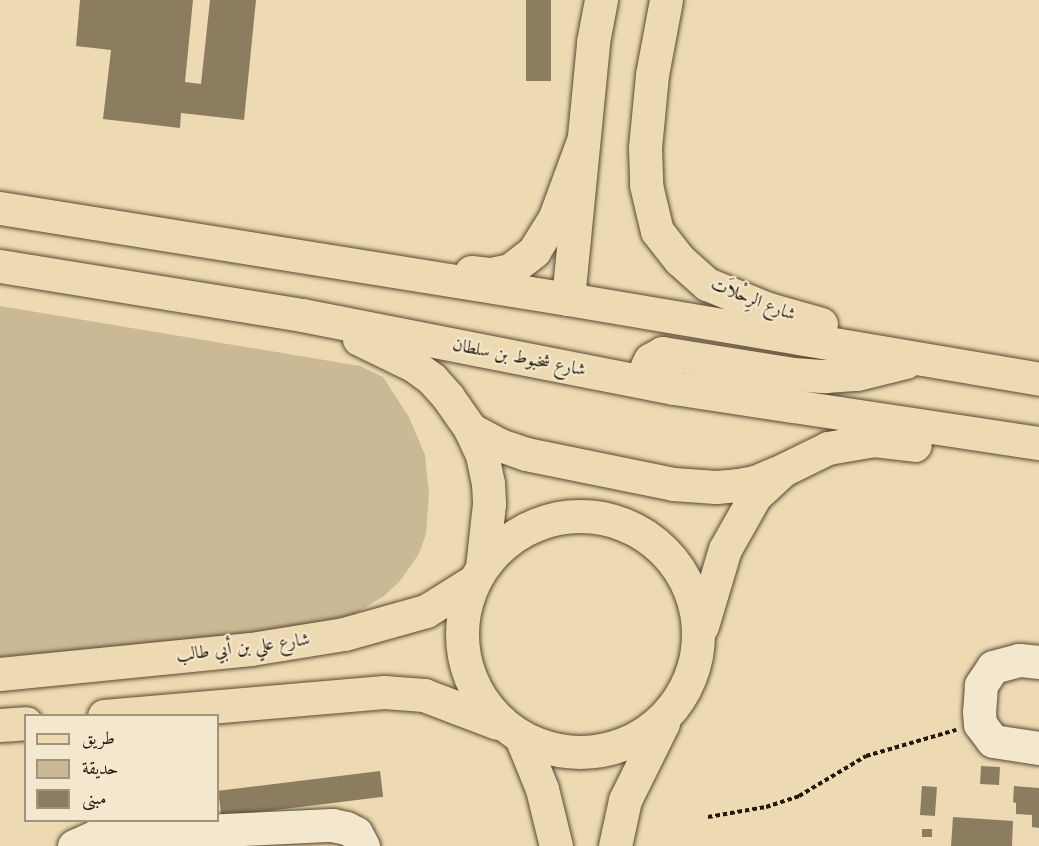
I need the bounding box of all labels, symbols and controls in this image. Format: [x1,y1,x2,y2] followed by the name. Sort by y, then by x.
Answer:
[707,274,799,326] street label: شارع الرِحْلاَت
[451,334,587,382] street label: شارع شخبوط بن سلطان
[175,629,311,667] street label: شارع علي بن أبي طالب
[24,714,219,822] legend
[82,730,115,748] text: طريق
[82,760,118,778] text: حديقة
[82,790,107,808] text: مبنى

